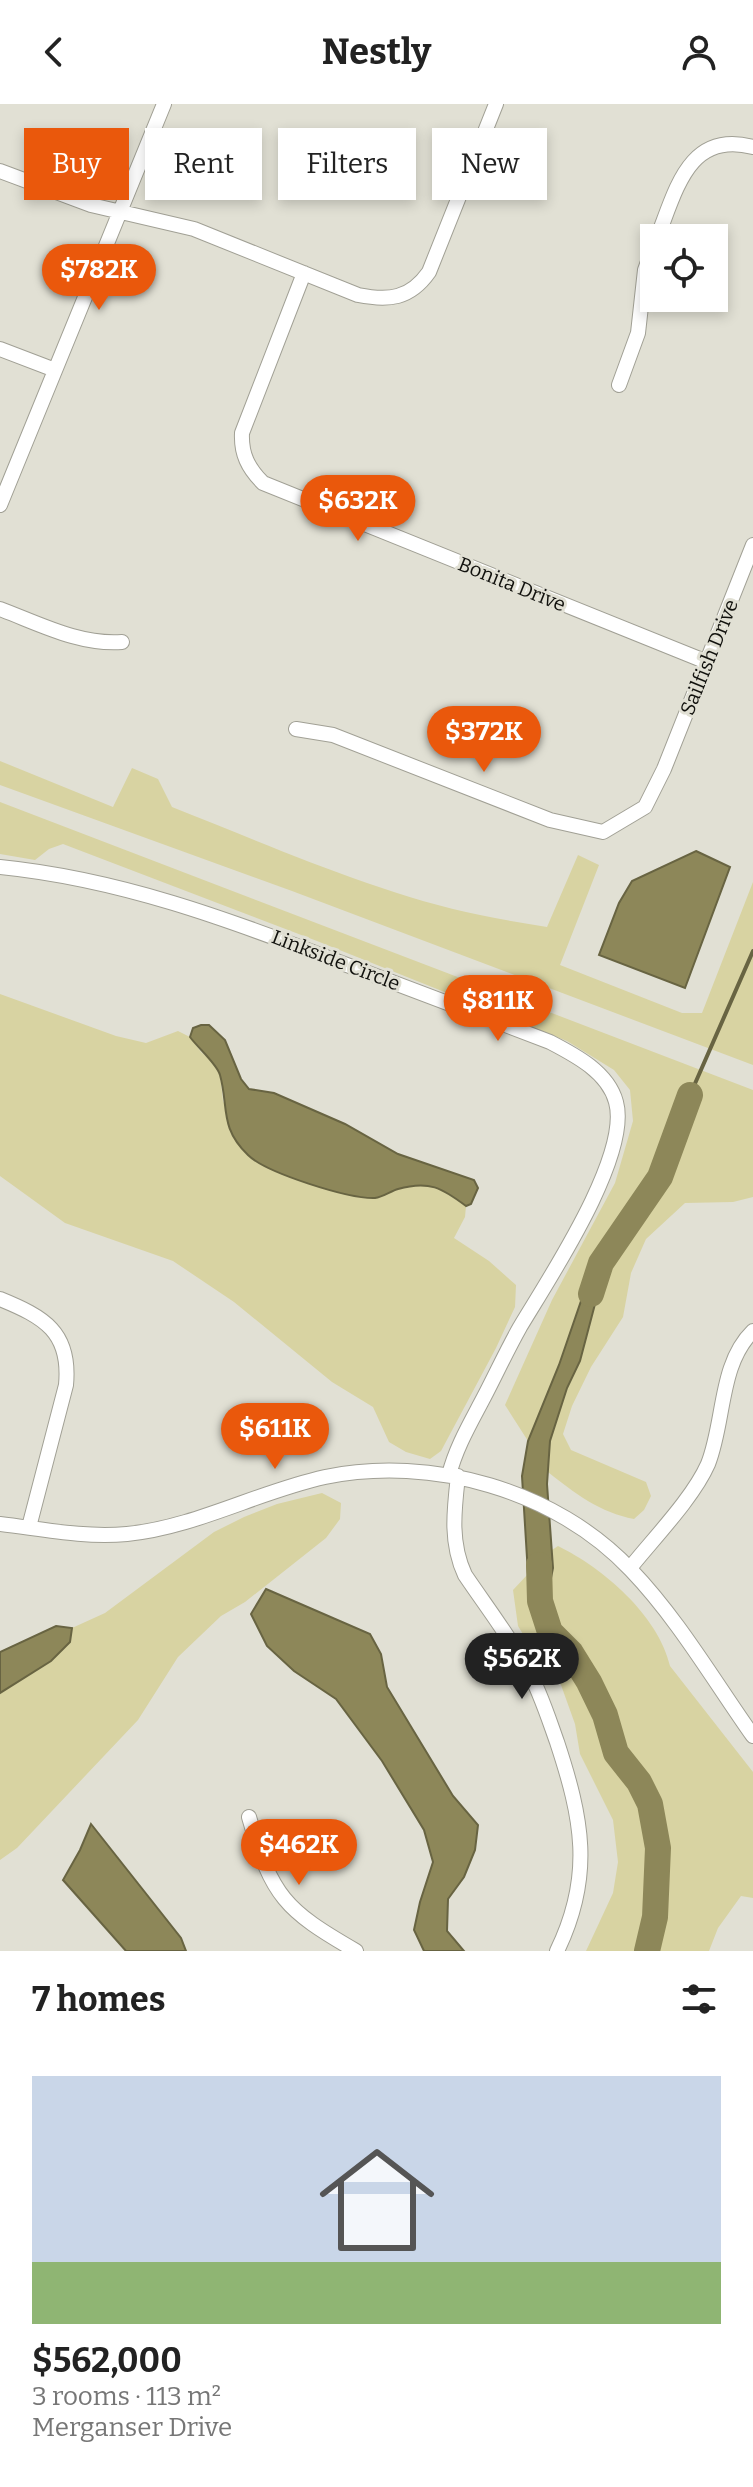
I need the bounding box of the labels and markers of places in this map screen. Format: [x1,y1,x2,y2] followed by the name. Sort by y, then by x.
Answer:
[43,244,155,312] pin: $782K
[302,475,414,543] pin: $632K
[428,706,540,774] pin: $372K
[442,975,554,1043] pin: $811K
[219,1403,331,1471] pin: $611K
[466,1633,578,1701] pin: $562K
[243,1819,355,1887] pin: $462K

